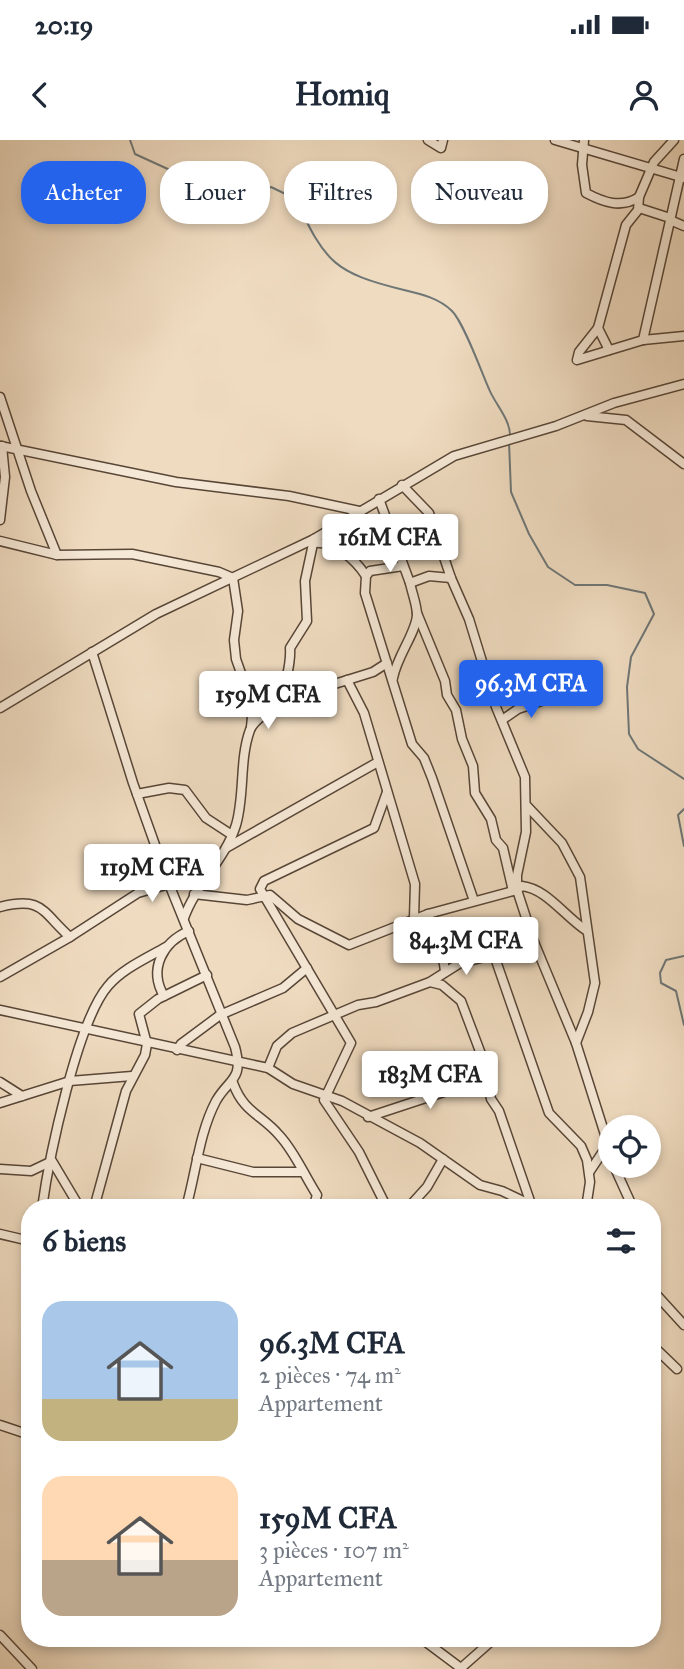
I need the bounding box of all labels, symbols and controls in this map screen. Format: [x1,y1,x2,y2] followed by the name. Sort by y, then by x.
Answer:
[35,9,94,41] text: 20:19
[295,75,389,114] text: Homiq
[21,76,59,114] icon: back
[625,76,663,114] icon: person
[21,161,146,224] chip: Acheter
[160,161,270,224] chip: Louer
[284,161,397,224] chip: Filtres
[411,161,548,224] chip: Nouveau
[318,514,462,574] pin: 161M CFA
[338,523,442,551] text: 161M CFA
[451,660,611,720] pin: 96.3M CFA
[475,669,587,697] text: 96.3M CFA
[196,672,340,731] pin: 159M CFA
[215,680,321,708] text: 159M CFA
[80,844,224,904] pin: 119M CFA
[100,853,204,881] text: 119M CFA
[386,918,546,977] pin: 84.3M CFA
[409,926,523,954] text: 84.3M CFA
[358,1052,502,1111] pin: 183M CFA
[378,1060,482,1088] text: 183M CFA
[598,1115,661,1178] map controls
[598,1115,661,1178] button: locate
[602,1222,640,1260] icon: filters
[42,1223,126,1259] text: 6 biens
[259,1325,405,1361] text: 96.3M CFA
[98,1329,182,1413] icon: home
[259,1361,401,1389] text: 2 pièces · 74 m²
[259,1389,383,1417] text: Appartement
[259,1500,397,1536] text: 159M CFA
[98,1504,182,1588] icon: home
[259,1536,409,1564] text: 3 pièces · 107 m²
[259,1564,383,1592] text: Appartement

